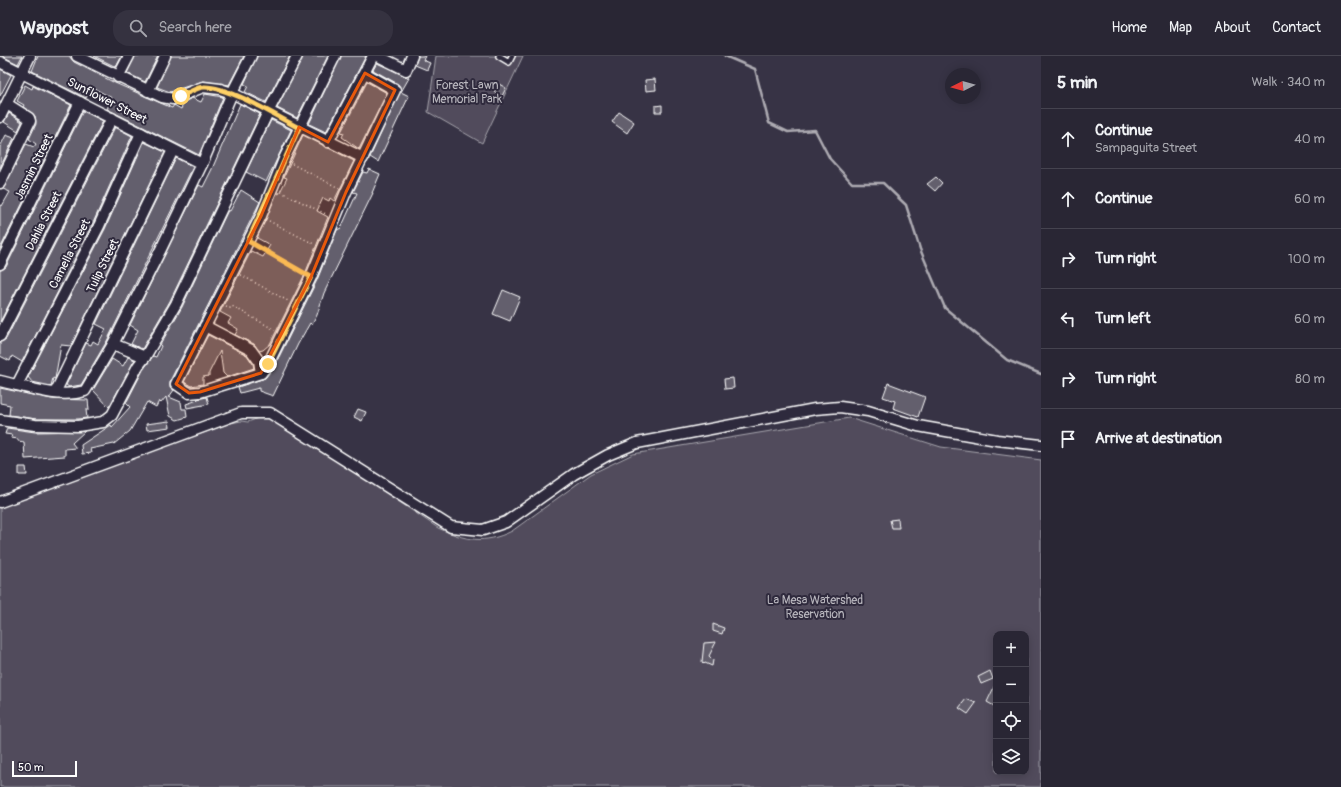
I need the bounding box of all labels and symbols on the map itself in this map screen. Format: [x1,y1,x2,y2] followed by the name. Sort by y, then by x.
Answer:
[945,68,981,104] north arrow
[65,74,149,128] street label: Sunflower Street
[432,78,502,107] park label: Forest Lawn Memorial Park
[172,87,190,105] route start
[12,132,56,202] street label: Jasmin Street
[23,189,65,253] street label: Dahlia Street
[46,217,94,291] street label: Camella Street
[84,236,123,295] street label: Tulip Street
[259,355,277,373] route end
[767,593,863,622] park label: La Mesa Watershed Reservation
[12,759,77,778] scale bar

